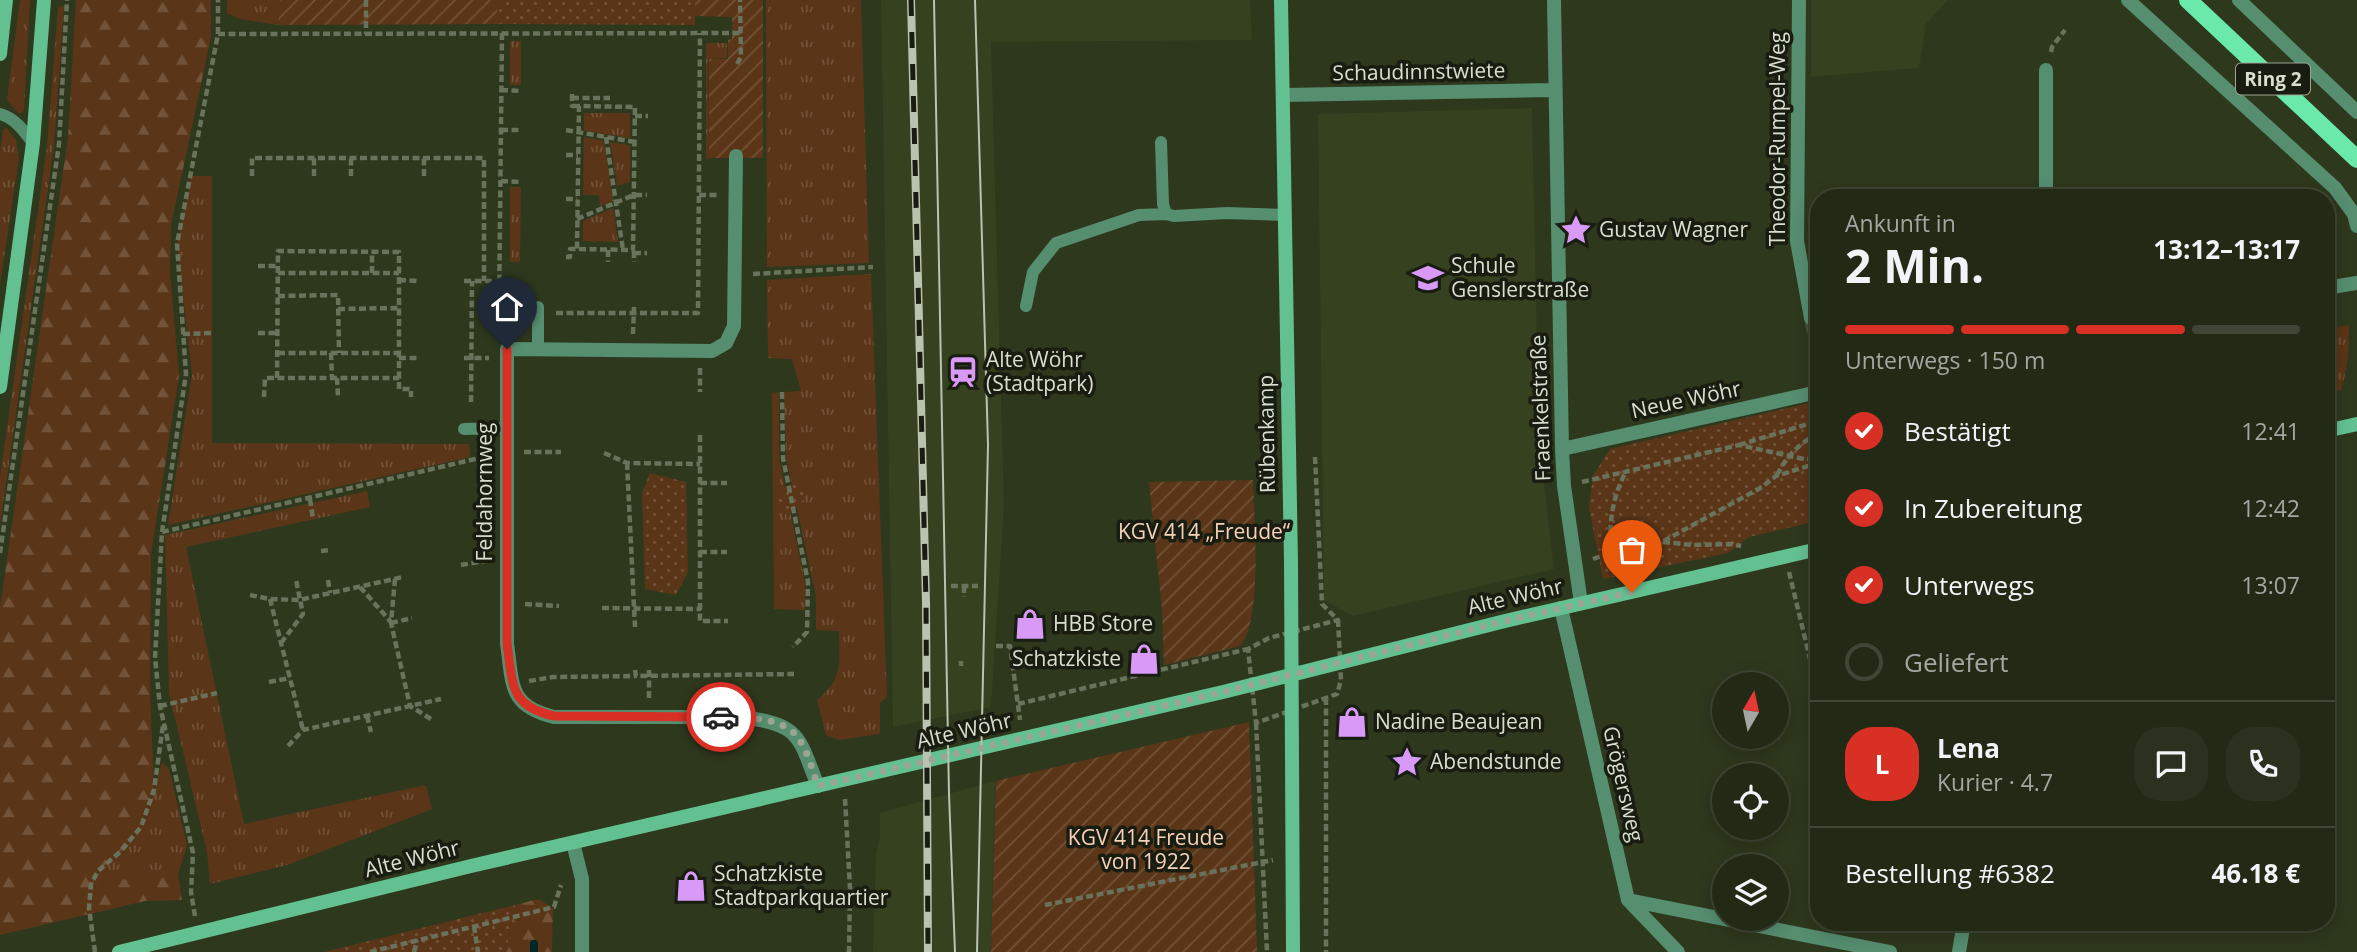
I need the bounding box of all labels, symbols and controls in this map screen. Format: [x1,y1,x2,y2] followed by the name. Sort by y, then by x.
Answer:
[1763,32,1791,246] street label: Theodor-Rumpel-Weg
[1332,55,1506,87] street label: Schaudinnstwiete
[2236,64,2310,94] road number: Ring 2
[1845,207,1956,239] text: Ankunft in
[1559,213,1593,247] place icon: Gustav Wagner
[1599,215,1748,243] place label: Gustav Wagner
[2153,231,2300,267] text: 13:12–13:17
[1845,234,1984,296] text: 2 Min.
[1451,251,1589,303] place label: Schule Genslerstraße
[1411,261,1445,295] school or university icon: Schule Genslerstraße
[477,277,537,349] pin
[488,288,526,326] icon: home
[1523,334,1557,482] street label: Fraenkelstraße
[1845,344,2045,376] text: Unterwegs · 150 m
[986,345,1094,397] place label: Alte Wöhr (Stadtpark)
[946,355,980,389] station icon: Alte Wöhr (Stadtpark)
[1628,374,1744,424] street label: Neue Wöhr
[1251,375,1281,493] street label: Rübenkamp
[1845,412,1883,450] icon: check
[1904,413,2011,449] text: Bestätigt
[2241,415,2300,447] text: 12:41
[470,423,498,561] street label: Feldahornweg
[1845,489,1883,527] icon: check
[1904,490,2082,526] text: In Zubereitung
[2241,492,2300,524] text: 12:42
[1118,517,1291,545] park label: KGV 414 „Freude“
[1602,520,1662,592] pin
[1613,531,1651,569] icon: bag
[1845,566,1883,604] icon: check
[1904,567,2035,603] text: Unterwegs
[2241,569,2300,601] text: 13:07
[1464,571,1565,621] street label: Alte Wöhr
[1013,607,1047,641] shop icon: HBB Store
[1053,609,1153,637] place label: HBB Store
[1127,642,1161,676] shop icon: Schatzkiste
[1012,644,1121,672] place label: Schatzkiste
[1904,644,2008,680] text: Geliefert
[1712,672,1788,749] north arrow
[1712,672,1789,931] map controls
[686,682,756,752] courier
[702,698,740,736] icon: car
[913,705,1014,755] street label: Alte Wöhr
[1335,705,1369,739] shop icon: Nadine Beaujean
[1375,707,1542,735] place label: Nadine Beaujean
[1597,723,1651,844] street label: Grögersweg
[2134,727,2208,801] button: chat
[2226,727,2300,801] button: phone
[1937,730,2000,766] text: Lena
[1390,745,1424,779] place icon: Abendstunde
[1875,746,1889,782] text: L
[1430,747,1562,775] place label: Abendstunde
[1712,763,1789,840] button: locate
[1937,766,2053,798] text: Kurier · 4.7
[1068,823,1224,875] park label: KGV 414 Freude von 1922
[361,833,463,883] street label: Alte Wöhr
[1712,854,1789,931] button: layers
[1845,855,2055,891] text: Bestellung #6382
[2212,855,2300,891] text: 46.18 €
[714,859,889,911] place label: Schatzkiste Stadtparkquartier
[674,869,708,903] shop icon: Schatzkiste Stadtparkquartier

